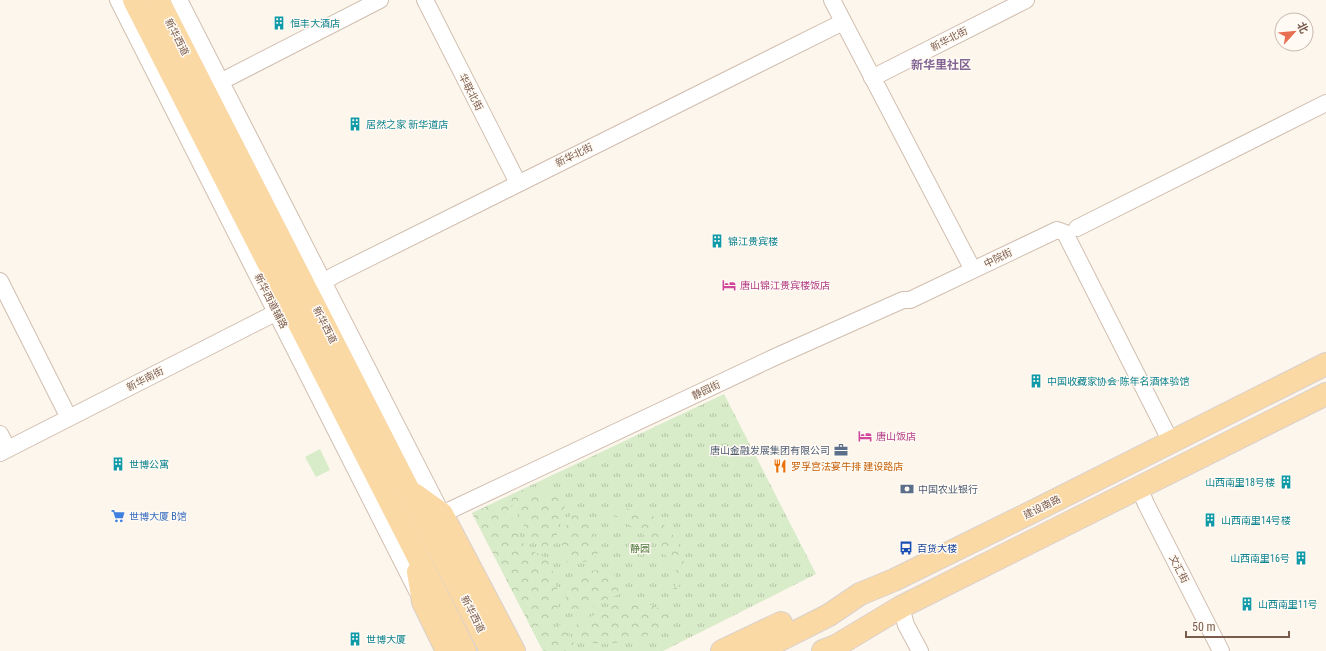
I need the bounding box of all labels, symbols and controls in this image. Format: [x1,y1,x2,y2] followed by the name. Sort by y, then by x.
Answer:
[1274,12,1314,52] north arrow
[271,15,287,31] building icon: 恒丰大酒店
[163,17,191,57] street label: 新华西道
[290,18,340,29] place label: 恒丰大酒店
[1294,20,1311,36] text: 北
[929,25,969,53] street label: 新华北街
[911,58,971,72] district label: 新华里社区
[457,72,485,112] street label: 华联北街
[347,116,363,132] building icon: 居然之家 新华道店
[366,119,448,130] place label: 居然之家 新华道店
[554,141,594,169] street label: 新华北街
[709,233,725,249] building icon: 锦江贵宾楼
[728,236,778,247] place label: 锦江贵宾楼
[982,246,1014,270] street label: 中院街
[252,272,290,330] street label: 新华西道辅路
[721,277,737,293] hotel icon: 唐山锦江贵宾楼饭店
[740,280,830,291] place label: 唐山锦江贵宾楼饭店
[311,305,339,345] street label: 新华西道
[125,365,165,393] street label: 新华南街
[1028,373,1044,389] building icon: 中国收藏家协会·陈年名酒体验馆
[1047,376,1189,387] place label: 中国收藏家协会·陈年名酒体验馆
[690,379,722,401] street label: 静园街
[857,428,873,444] hotel icon: 唐山饭店
[876,431,916,442] place label: 唐山饭店
[833,442,849,458] office icon: 唐山金融发展集团有限公司
[710,445,830,456] place label: 唐山金融发展集团有限公司
[110,456,126,472] building icon: 世博公寓
[772,458,788,474] restaurant icon: 罗孚宫法宴牛排 建设路店
[129,459,169,470] place label: 世博公寓
[791,461,903,472] place label: 罗孚宫法宴牛排 建设路店
[1278,474,1294,490] building icon: 山西南里18号楼
[1205,477,1275,488] place label: 山西南里18号楼
[899,481,915,497] bank icon: 中国农业银行
[918,484,978,495] place label: 中国农业银行
[1022,493,1062,521] street label: 建设南路
[110,508,126,524] supermarket icon: 世博大厦 B馆
[129,511,187,522] place label: 世博大厦 B馆
[1202,512,1218,528] building icon: 山西南里14号楼
[1221,515,1291,526] place label: 山西南里14号楼
[898,540,914,556] bus stop icon: 百货大楼
[630,543,650,554] park label: 静园
[917,543,957,554] place label: 百货大楼
[1293,550,1309,566] building icon: 山西南里16号
[1167,553,1191,585] street label: 文汇街
[1230,553,1290,564] place label: 山西南里16号
[459,594,487,634] street label: 新华西道
[1239,596,1255,612] building icon: 山西南里11号
[1258,599,1318,610] place label: 山西南里11号
[1186,613,1289,639] scale bar
[1192,620,1216,634] text: 50 m
[347,631,363,647] building icon: 世博大厦
[366,634,406,645] place label: 世博大厦

